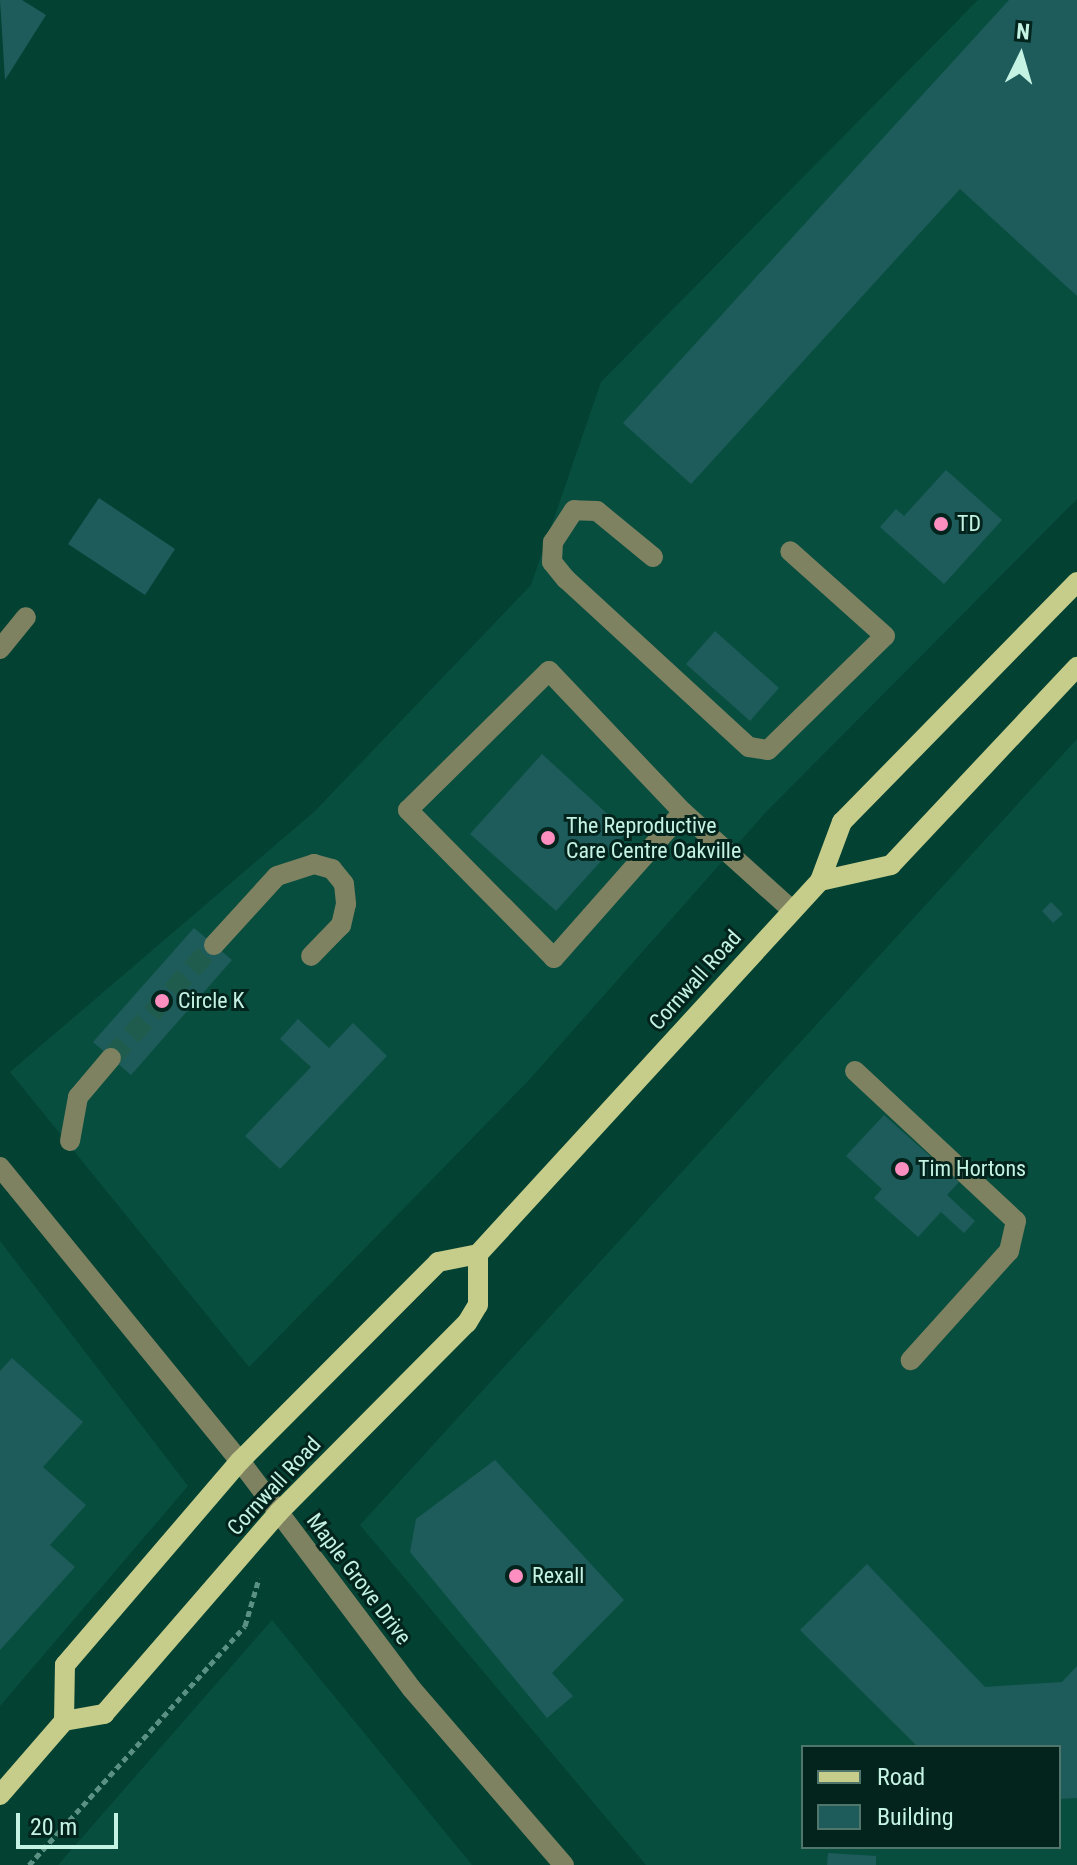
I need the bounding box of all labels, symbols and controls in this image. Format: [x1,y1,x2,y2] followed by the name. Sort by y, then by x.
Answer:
[981,16,1061,96] north arrow
[1015,19,1031,45] text: N
[957,511,981,537] place label: TD
[932,515,950,533] marker: TD
[566,812,741,864] place label: The Reproductive Care Centre Oakville
[537,827,559,849] marker: The Reproductive Care Centre Oakville
[643,925,747,1035] street label: Cornwall Road
[178,988,245,1014] place label: Circle K
[153,992,171,1010] marker: Circle K
[918,1156,1026,1182] place label: Tim Hortons
[893,1160,911,1178] marker: Tim Hortons
[222,1431,326,1541] street label: Cornwall Road
[301,1508,417,1650] street label: Maple Grove Drive
[532,1563,584,1589] place label: Rexall
[507,1567,525,1585] marker: Rexall
[801,1745,1061,1849] legend
[877,1763,925,1791] text: Road
[20,1797,122,1847] scale bar
[877,1803,954,1831] text: Building
[30,1813,77,1841] text: 20 m

